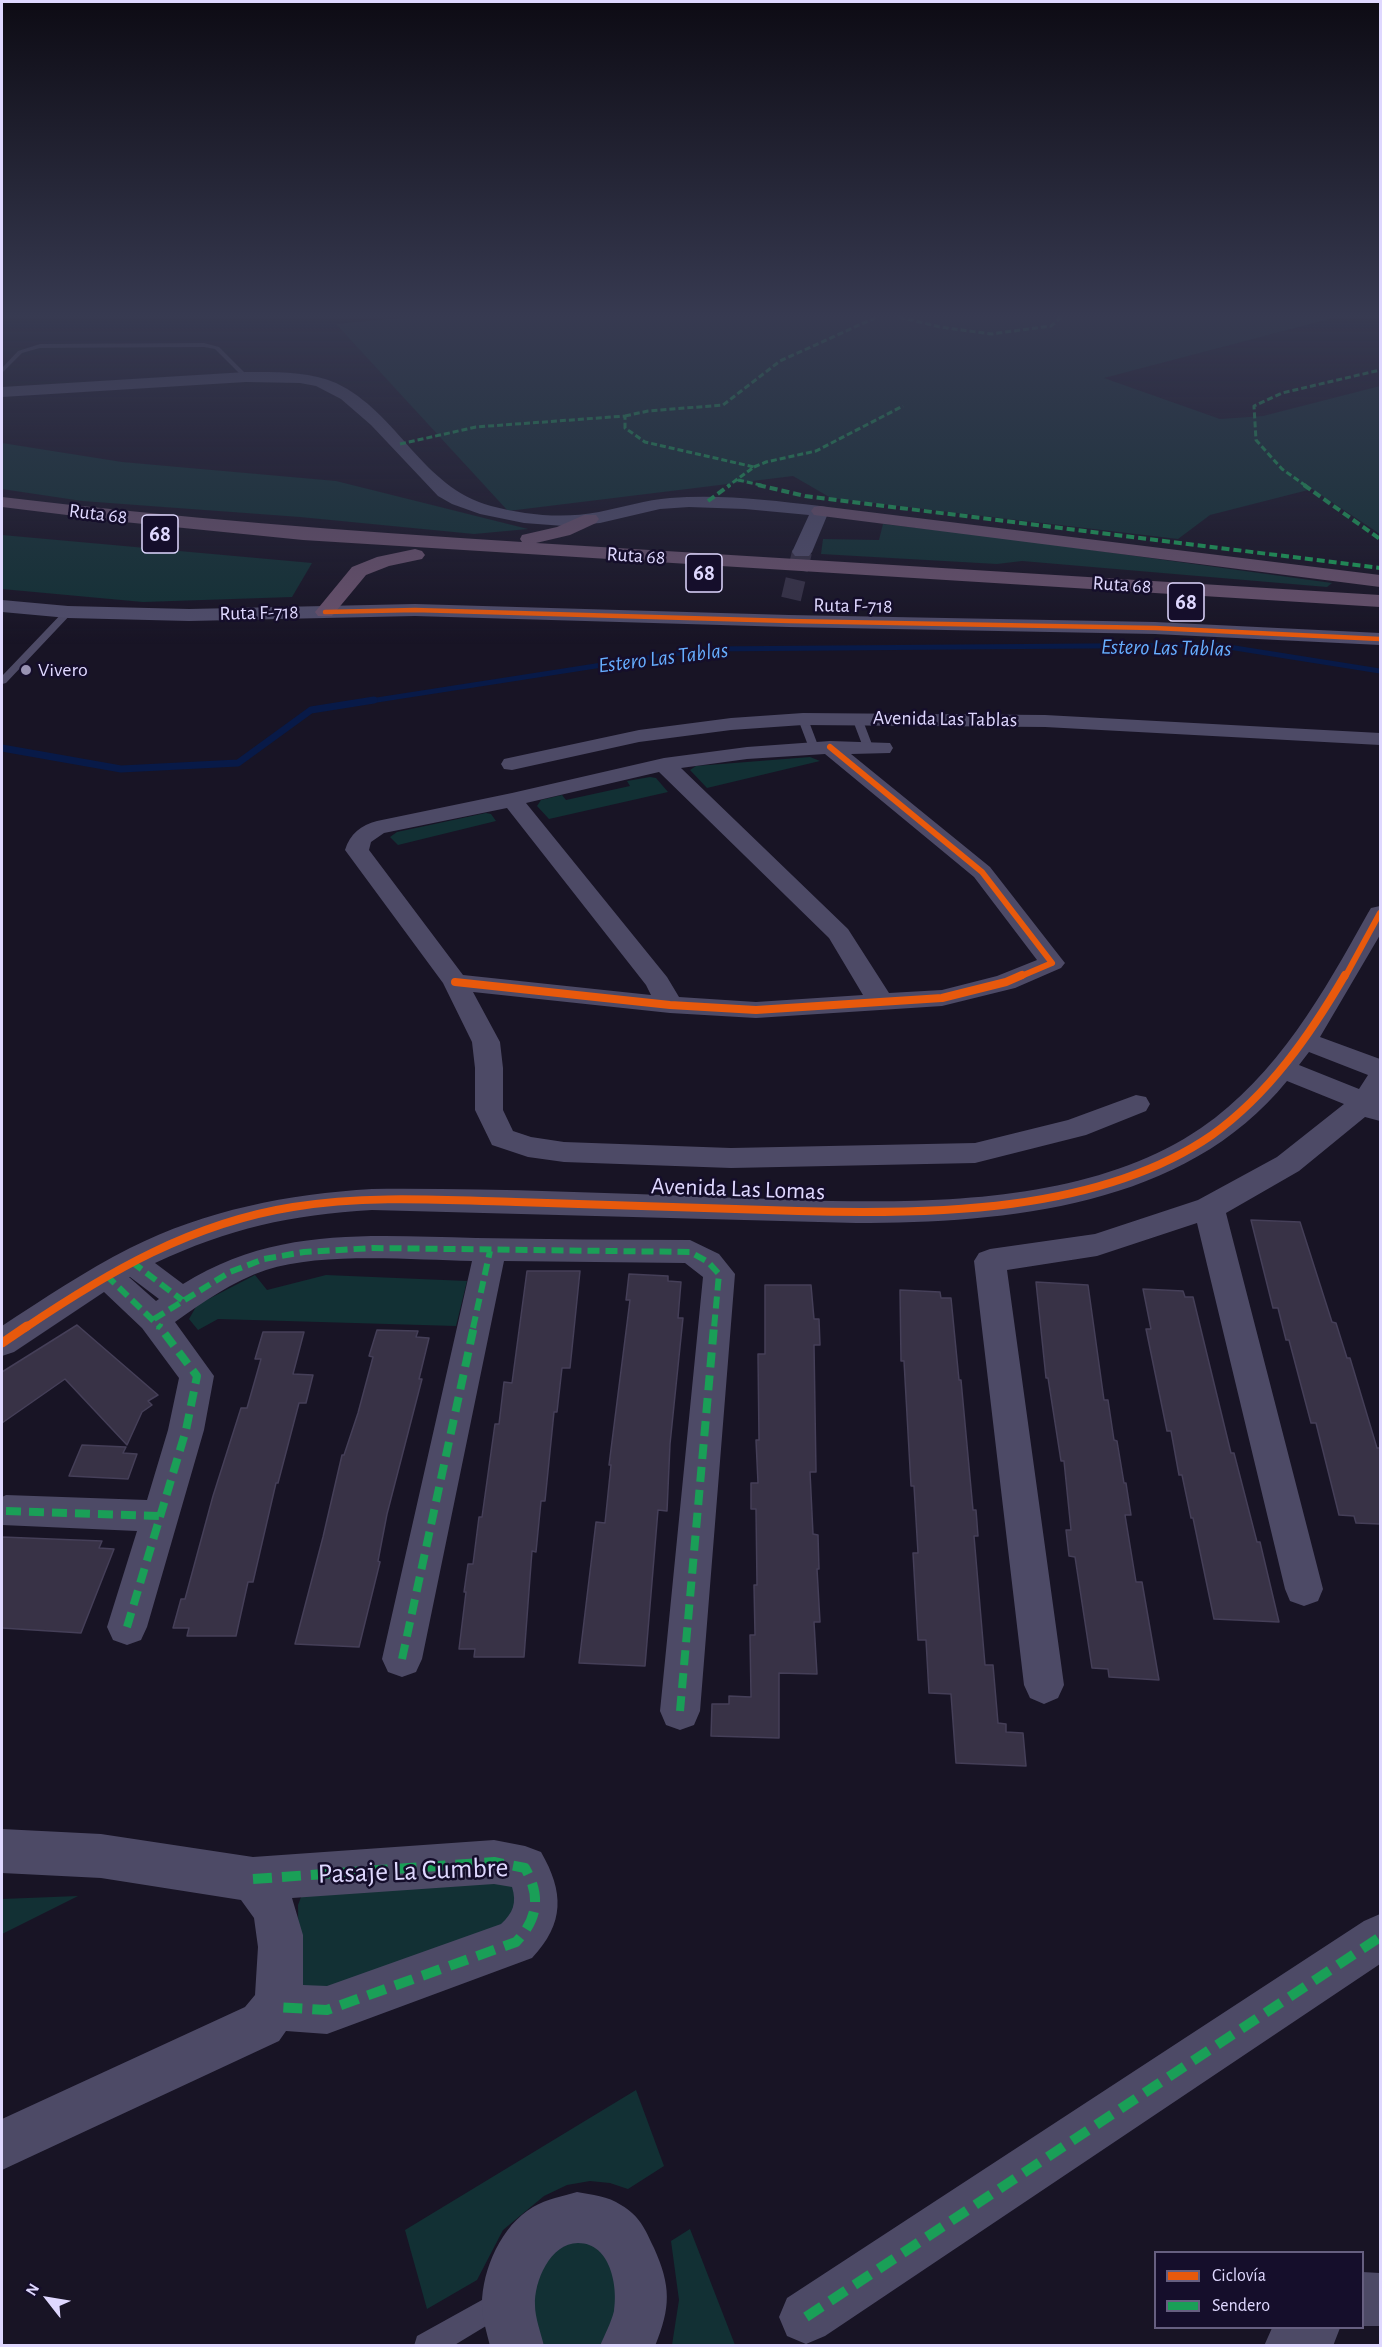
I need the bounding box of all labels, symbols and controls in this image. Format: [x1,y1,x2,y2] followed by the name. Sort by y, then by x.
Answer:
[67,499,129,529] street label: Ruta 68
[142,515,178,553] road number: 68
[606,542,666,570] street label: Ruta 68
[686,554,722,592] road number: 68
[1092,571,1152,599] street label: Ruta 68
[1168,583,1204,621] road number: 68
[813,593,893,619] street label: Ruta F-718
[219,600,299,626] street label: Ruta F-718
[1101,634,1231,662] water label: Estero Las Tablas
[597,637,729,679] water label: Estero Las Tablas
[38,658,88,682] place label: Vivero
[19,663,33,677] marker: Vivero
[873,706,1017,732] street label: Avenida Las Tablas
[650,1172,826,1206] street label: Avenida Las Lomas
[317,1851,509,1891] street label: Pasaje La Cumbre
[1154,2251,1364,2329] legend
[1212,2267,1266,2285] text: Ciclovía
[18,2269,78,2329] north arrow
[23,2281,42,2299] text: N
[1212,2297,1270,2315] text: Sendero

